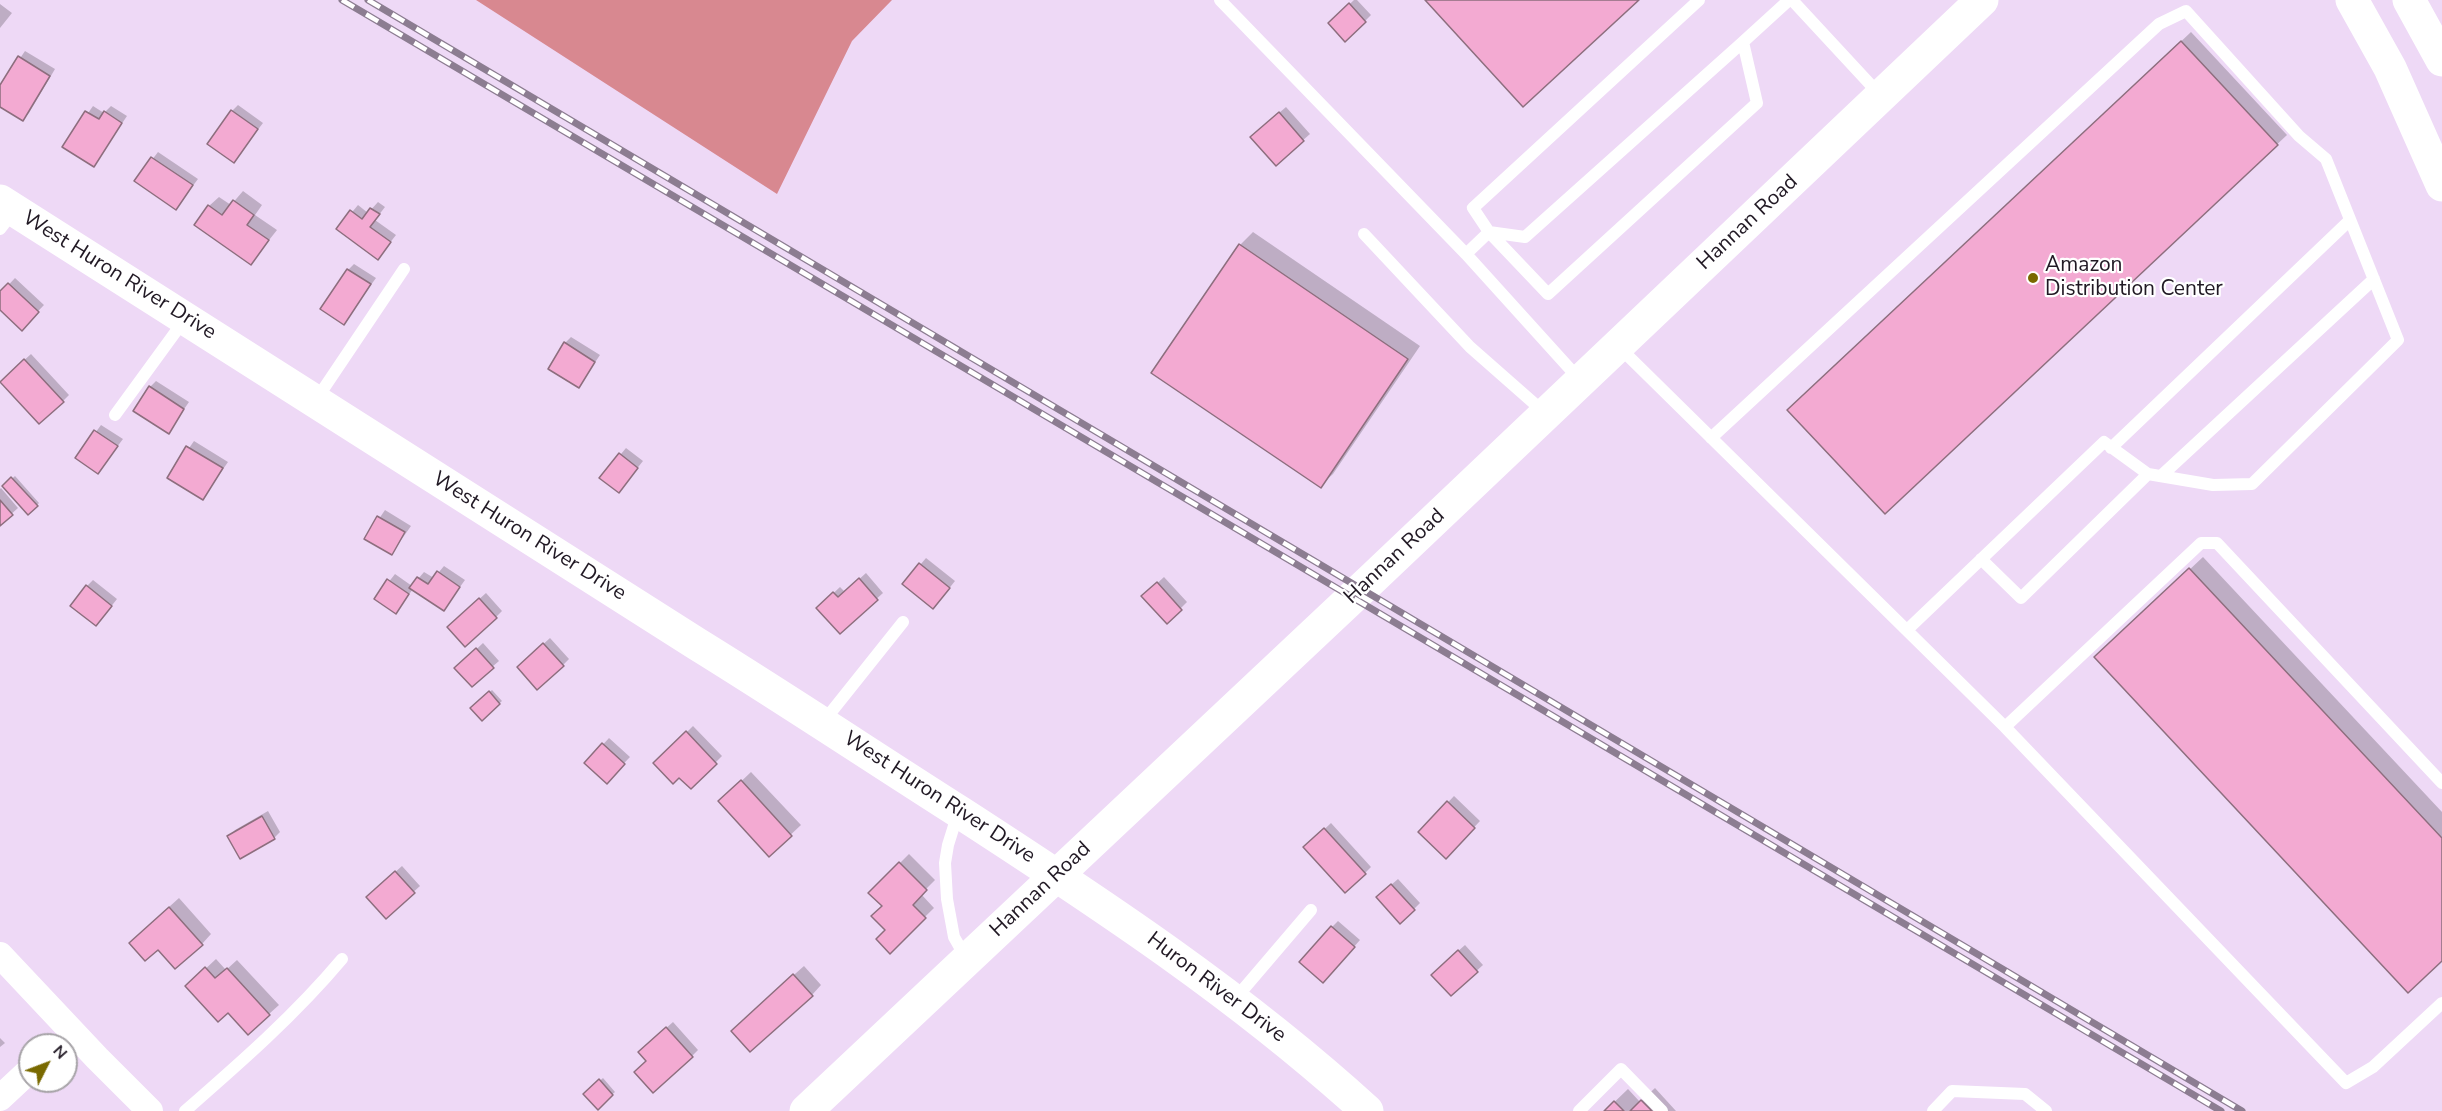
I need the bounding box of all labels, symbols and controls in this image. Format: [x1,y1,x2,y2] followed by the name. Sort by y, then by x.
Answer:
[1692,170,1804,276] street label: Hannan Road
[18,206,220,346] street label: West Huron River Drive
[2045,253,2223,303] place label: Amazon Distribution Center
[2026,271,2040,285] marker: Amazon Distribution Center
[428,467,630,607] street label: West Huron River Drive
[1339,504,1451,610] street label: Hannan Road
[838,727,1040,869] street label: West Huron River Drive
[985,837,1097,943] street label: Hannan Road
[1141,927,1291,1049] street label: Huron River Drive
[18,1033,78,1093] north arrow
[48,1040,72,1064] text: N

